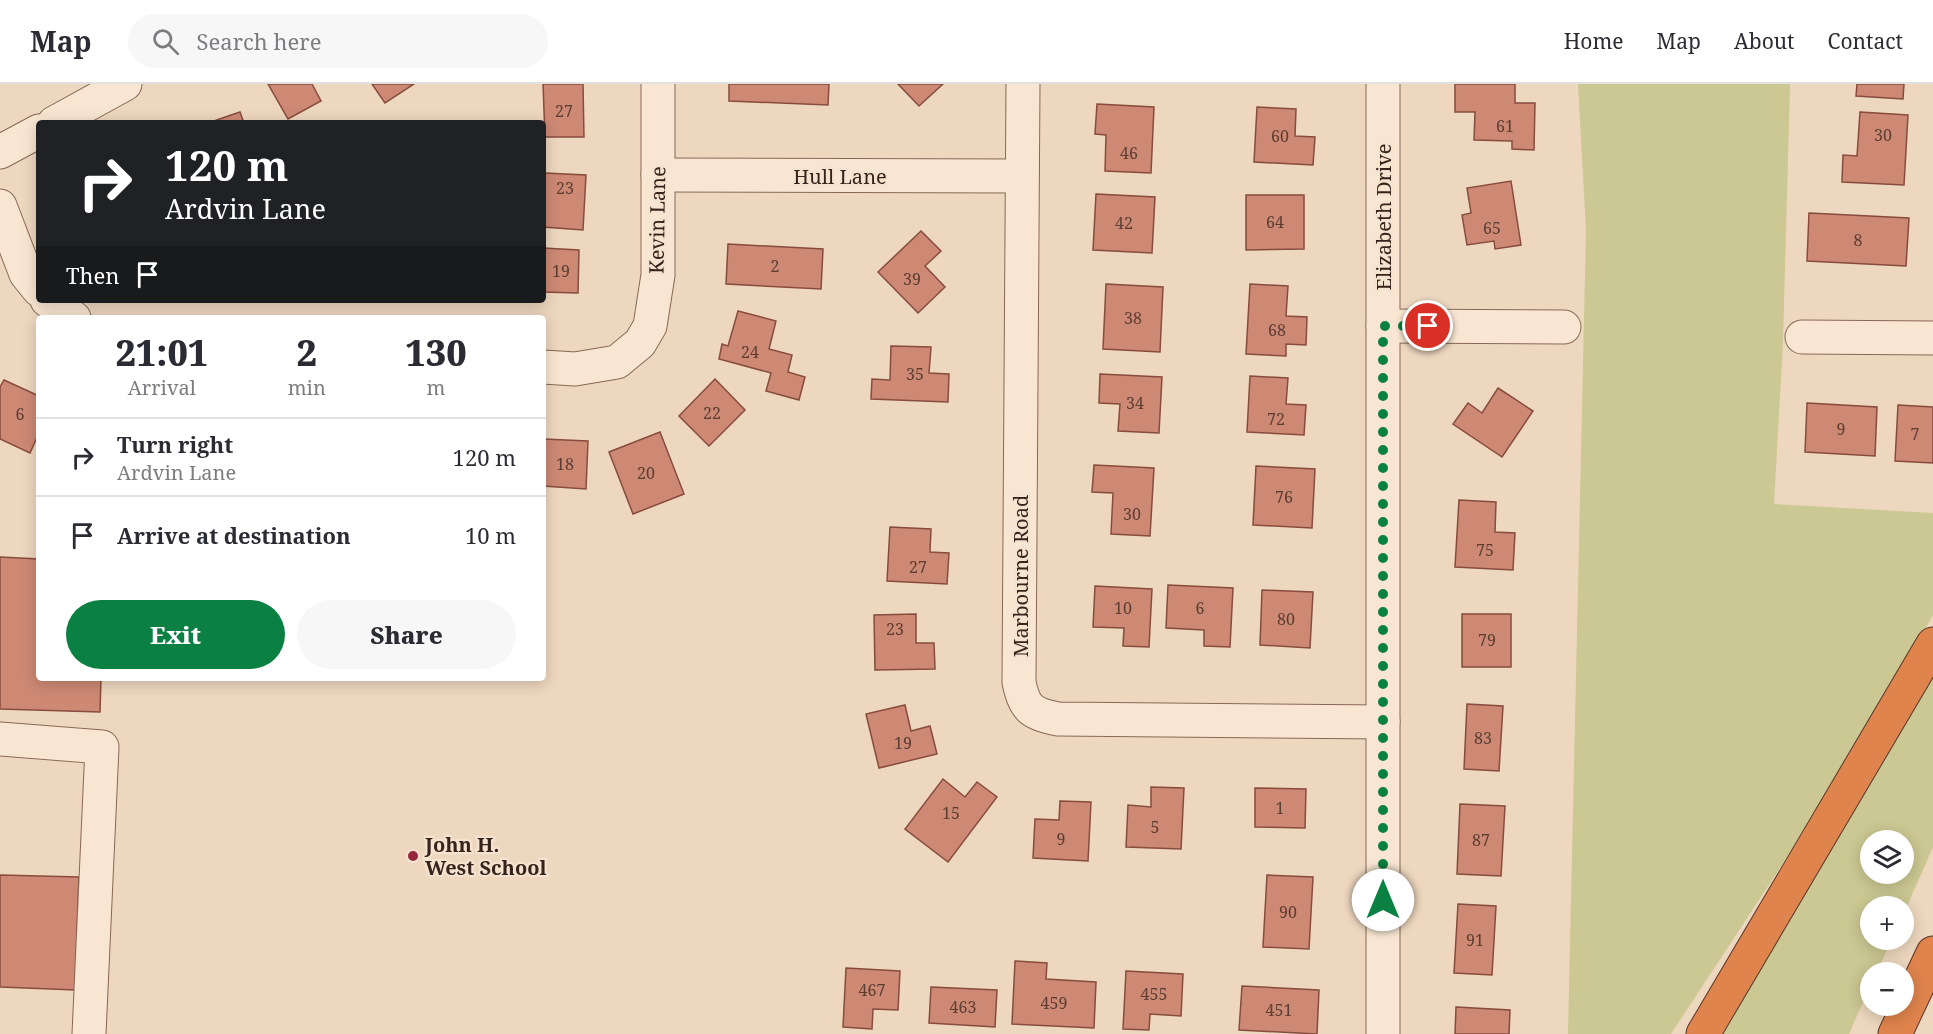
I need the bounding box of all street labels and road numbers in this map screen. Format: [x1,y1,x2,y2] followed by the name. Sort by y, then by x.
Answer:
[1370,143,1397,291] street label: Elizabeth Drive
[793,163,887,190] street label: Hull Lane
[643,166,671,274] street label: Kevin Lane
[1007,495,1034,657] street label: Marbourne Road

